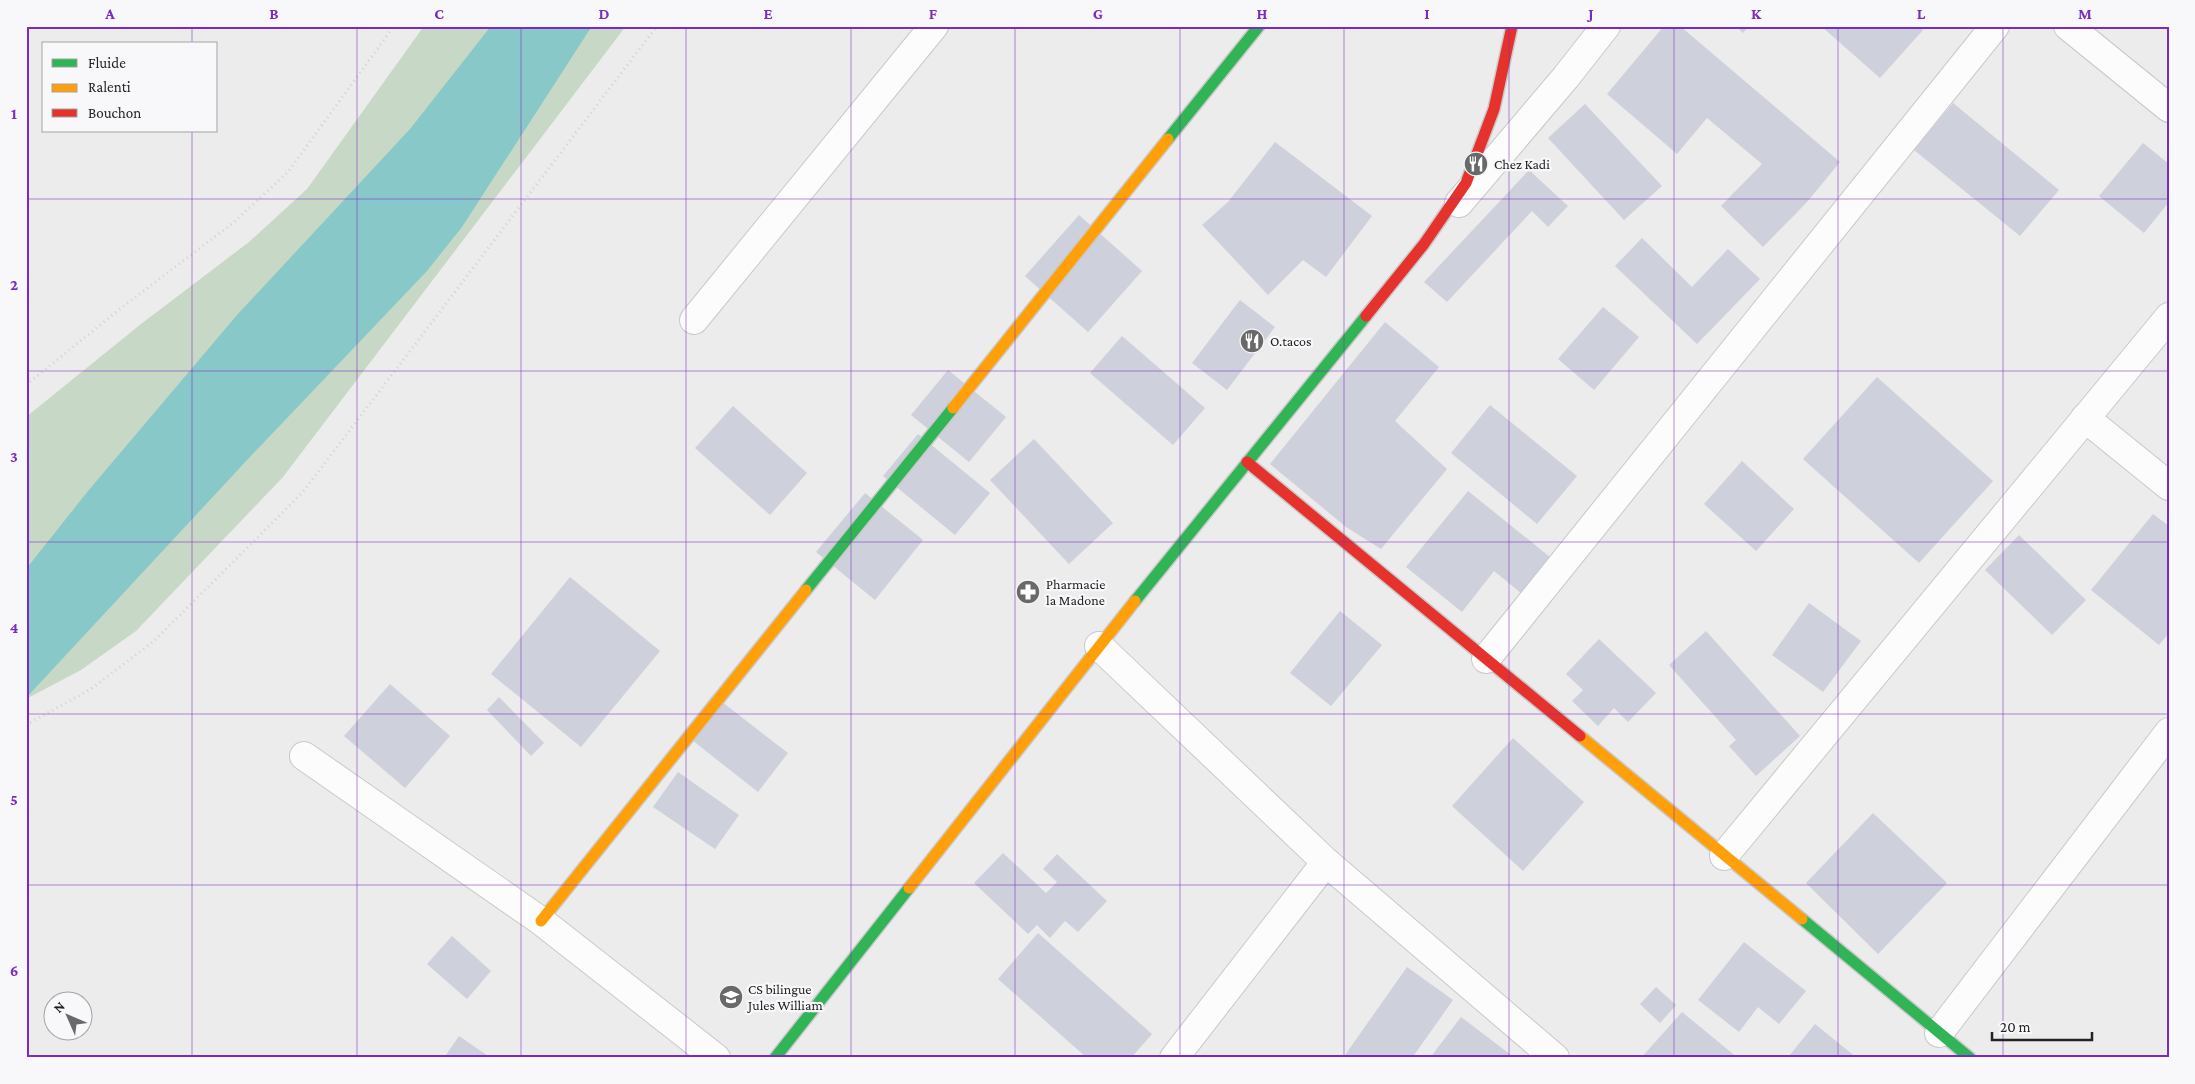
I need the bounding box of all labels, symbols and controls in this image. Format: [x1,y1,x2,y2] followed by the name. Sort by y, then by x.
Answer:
[104,5,115,22] text: A
[269,5,279,22] text: B
[434,5,444,22] text: C
[598,5,610,22] text: D
[763,5,773,22] text: E
[929,5,938,22] text: F
[1093,5,1103,22] text: G
[1257,5,1268,22] text: H
[1424,5,1430,22] text: I
[1586,5,1594,22] text: J
[1751,5,1762,22] text: K
[1917,5,1926,22] text: L
[2078,5,2092,22] text: M
[42,42,218,132] legend
[88,55,126,71] text: Fluide
[88,79,131,95] text: Ralenti
[11,105,17,122] text: 1
[88,105,141,121] text: Bouchon
[1463,151,1489,177] restaurant icon: Chez Kadi
[1494,156,1550,172] place label: Chez Kadi
[10,276,18,293] text: 2
[1239,328,1265,354] restaurant icon: O.tacos
[1270,333,1311,349] place label: O.tacos
[10,448,18,465] text: 3
[1046,576,1105,608] place label: Pharmacie la Madone
[1015,579,1041,605] pharmacy icon: Pharmacie la Madone
[10,619,19,636] text: 4
[10,791,18,808] text: 5
[10,962,18,979] text: 6
[746,981,823,1013] place label: CS bilingue Jules William
[718,984,744,1010] school or university icon: CS bilingue Jules William
[42,992,92,1042] north arrow
[50,997,68,1016] text: N
[1992,1009,2092,1041] scale bar
[2000,1019,2031,1035] text: 20 m

